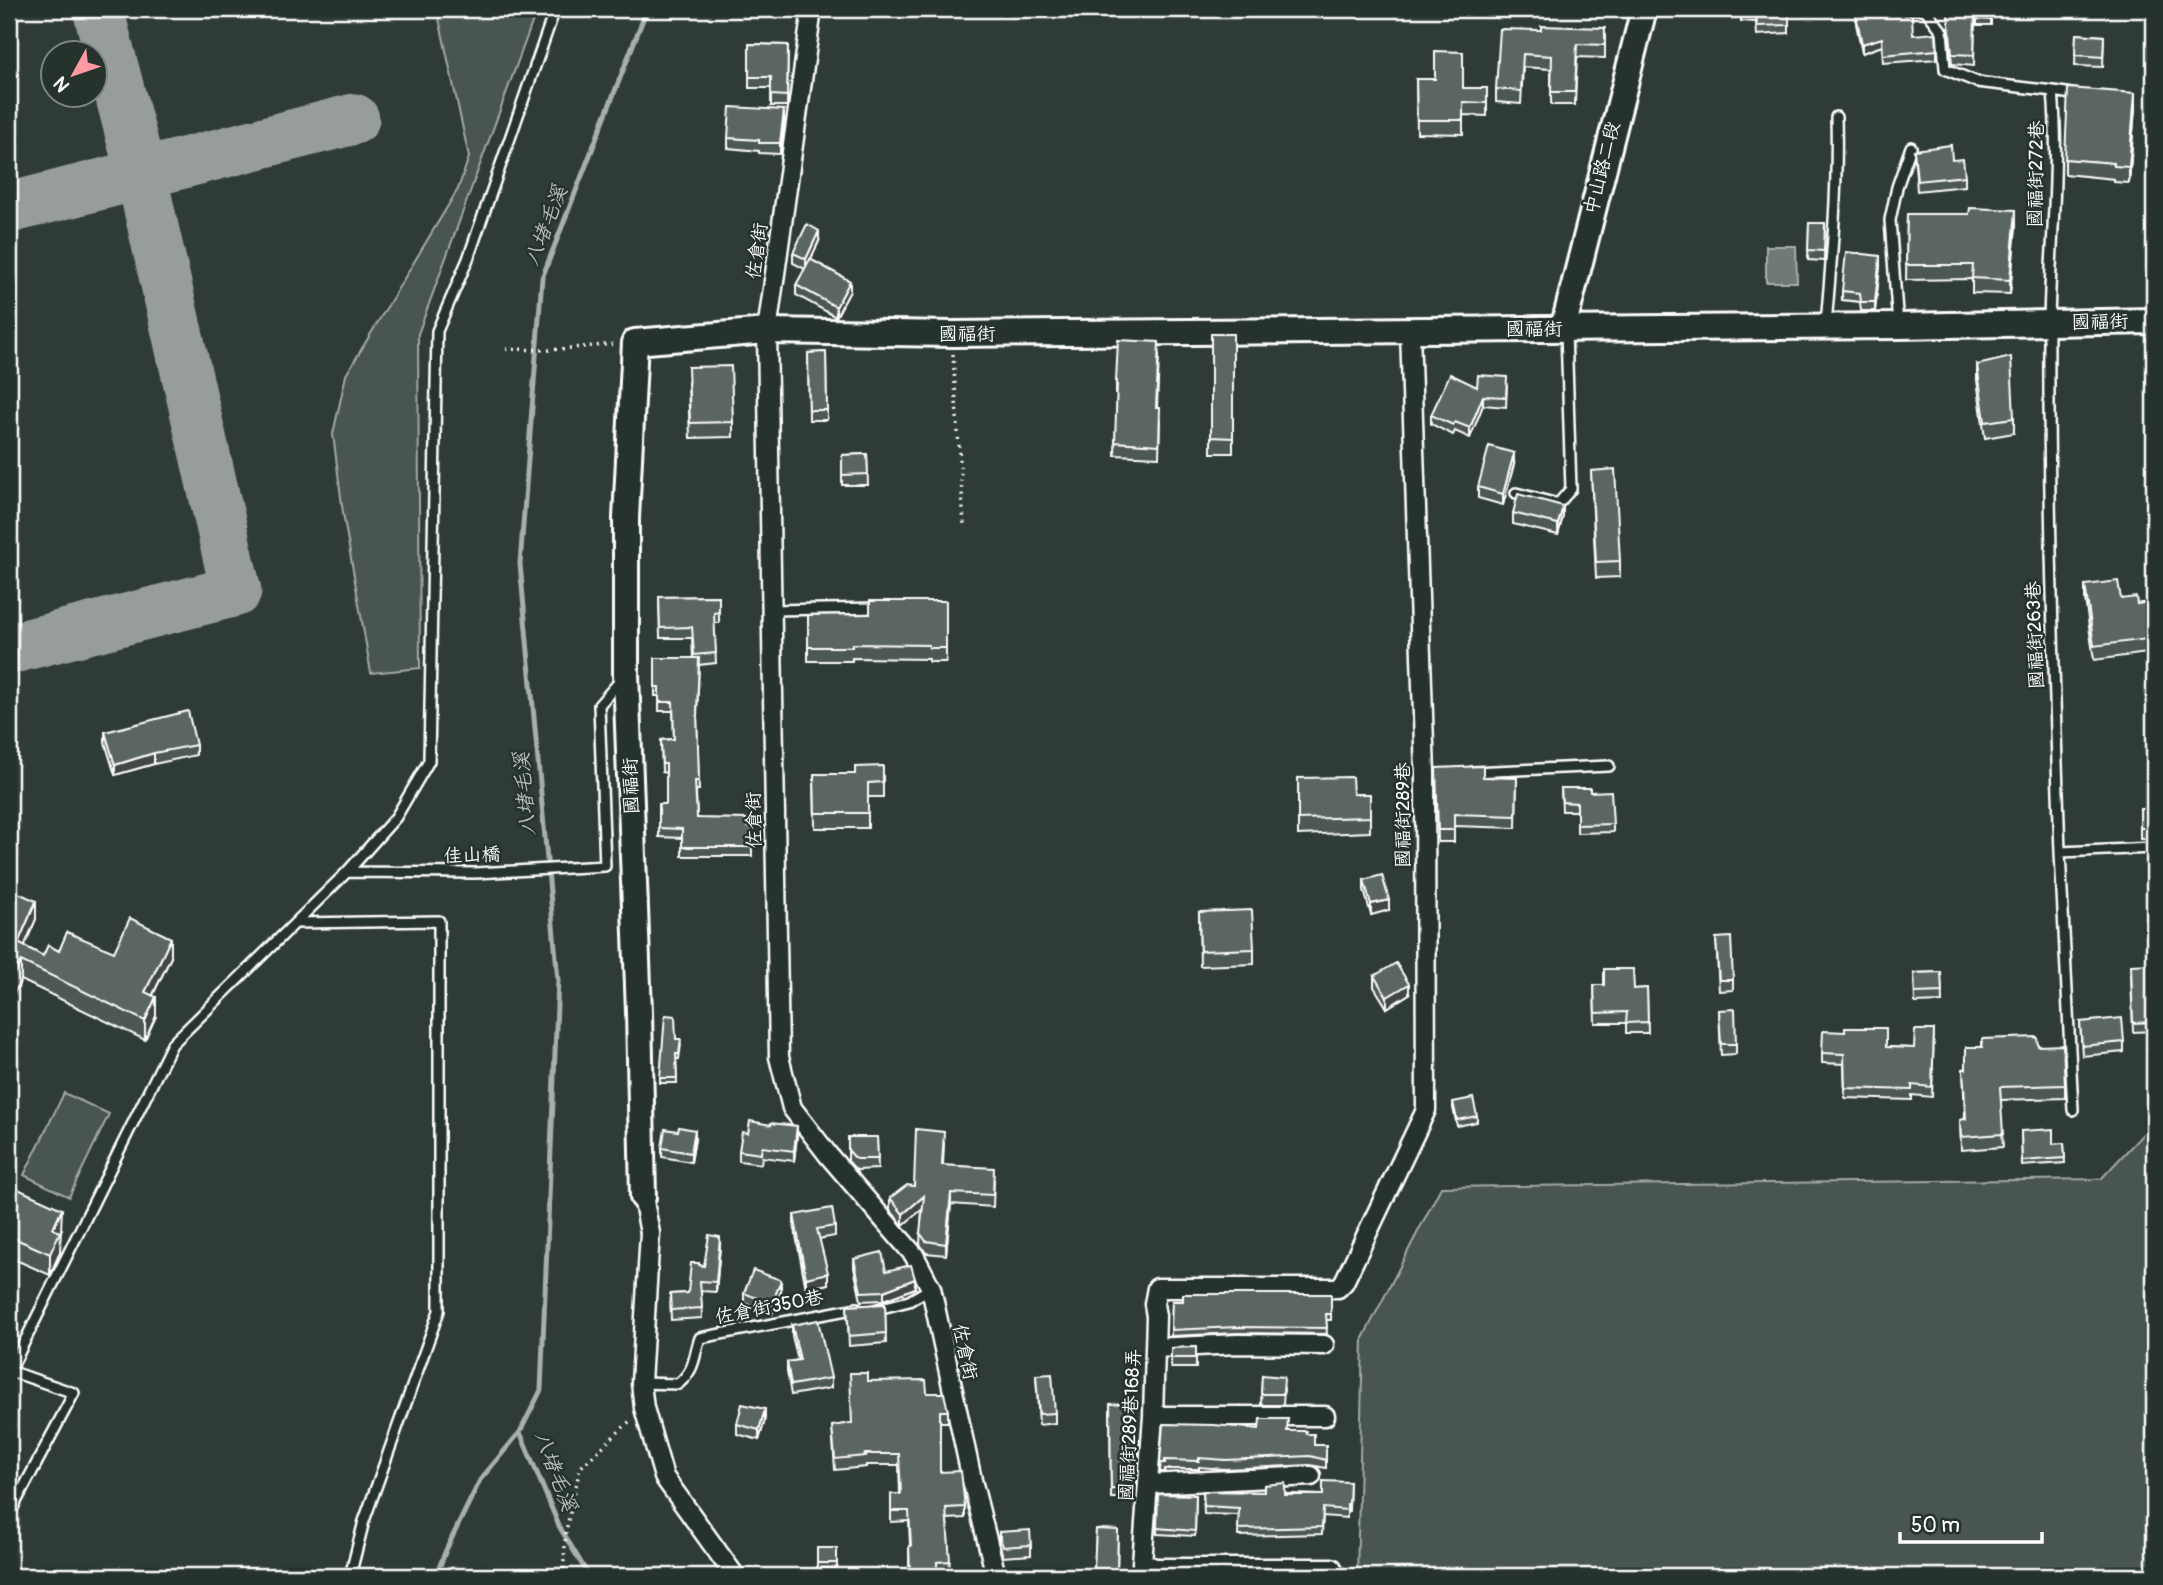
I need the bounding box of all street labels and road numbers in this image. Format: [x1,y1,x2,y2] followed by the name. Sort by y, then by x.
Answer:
[1579,119,1625,217] street label: 中山路二段
[2023,120,2049,228] street label: 國福街272巷
[741,221,773,281] street label: 佐倉街
[2071,310,2129,334] street label: 國福街
[1505,317,1563,341] street label: 國福街
[938,322,996,346] street label: 國福街
[2021,580,2049,690] street label: 國福街263巷
[618,757,644,815] street label: 國福街
[1391,762,1415,868] street label: 國福街289巷
[742,791,766,849] street label: 佐倉街
[443,842,501,868] street label: 佳山橋
[713,1285,825,1329] street label: 佐倉街350巷
[947,1322,983,1382] street label: 佐倉街
[1114,1348,1146,1502] street label: 國福街289巷168弄

